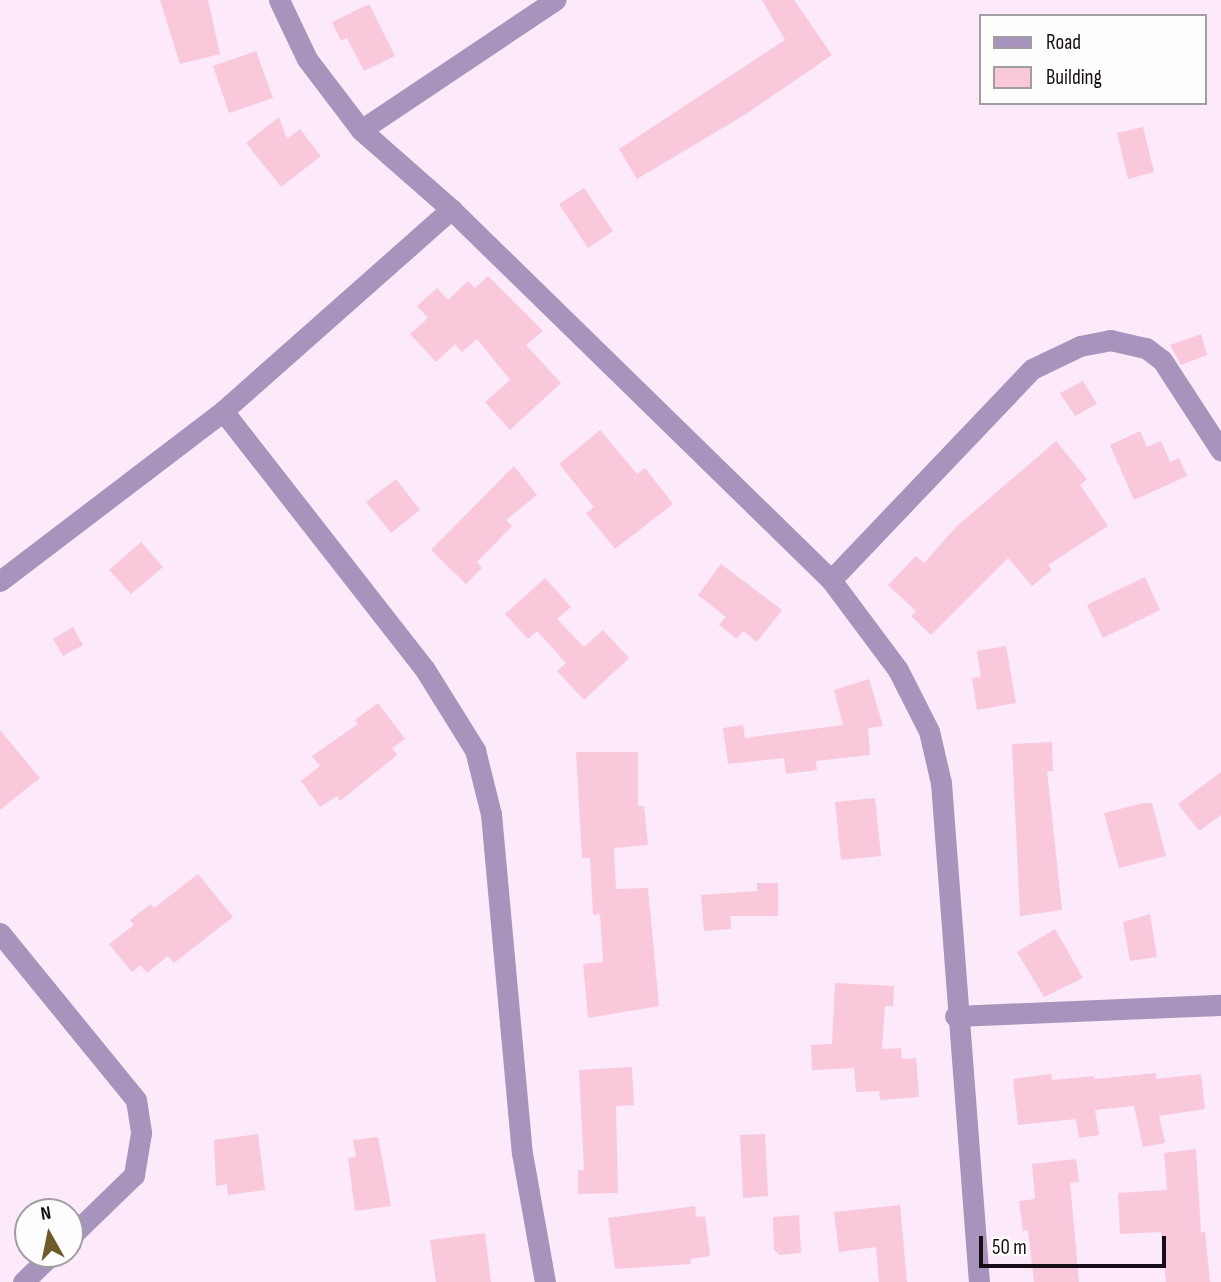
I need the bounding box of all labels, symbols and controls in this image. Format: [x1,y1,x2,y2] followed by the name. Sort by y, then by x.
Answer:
[979,14,1207,105] legend
[1046,30,1081,55] text: Road
[1046,65,1102,90] text: Building
[14,1198,84,1268] north arrow
[39,1202,53,1226] text: N
[983,1222,1170,1266] scale bar
[992,1235,1027,1260] text: 50 m

